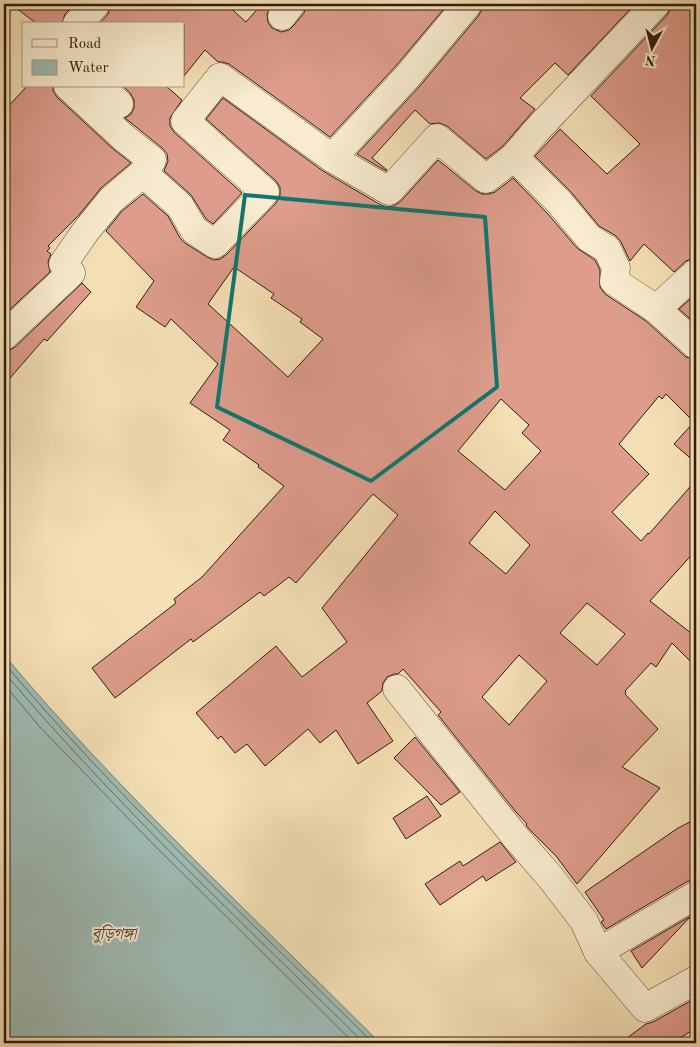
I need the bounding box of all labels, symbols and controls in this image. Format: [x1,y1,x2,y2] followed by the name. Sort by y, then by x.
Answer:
[22,22,185,88] legend
[628,22,678,72] north arrow
[68,37,102,52] text: Road
[644,52,657,68] text: N
[68,61,109,76] text: Water
[92,924,138,944] water label: বুড়িগঙ্গা

